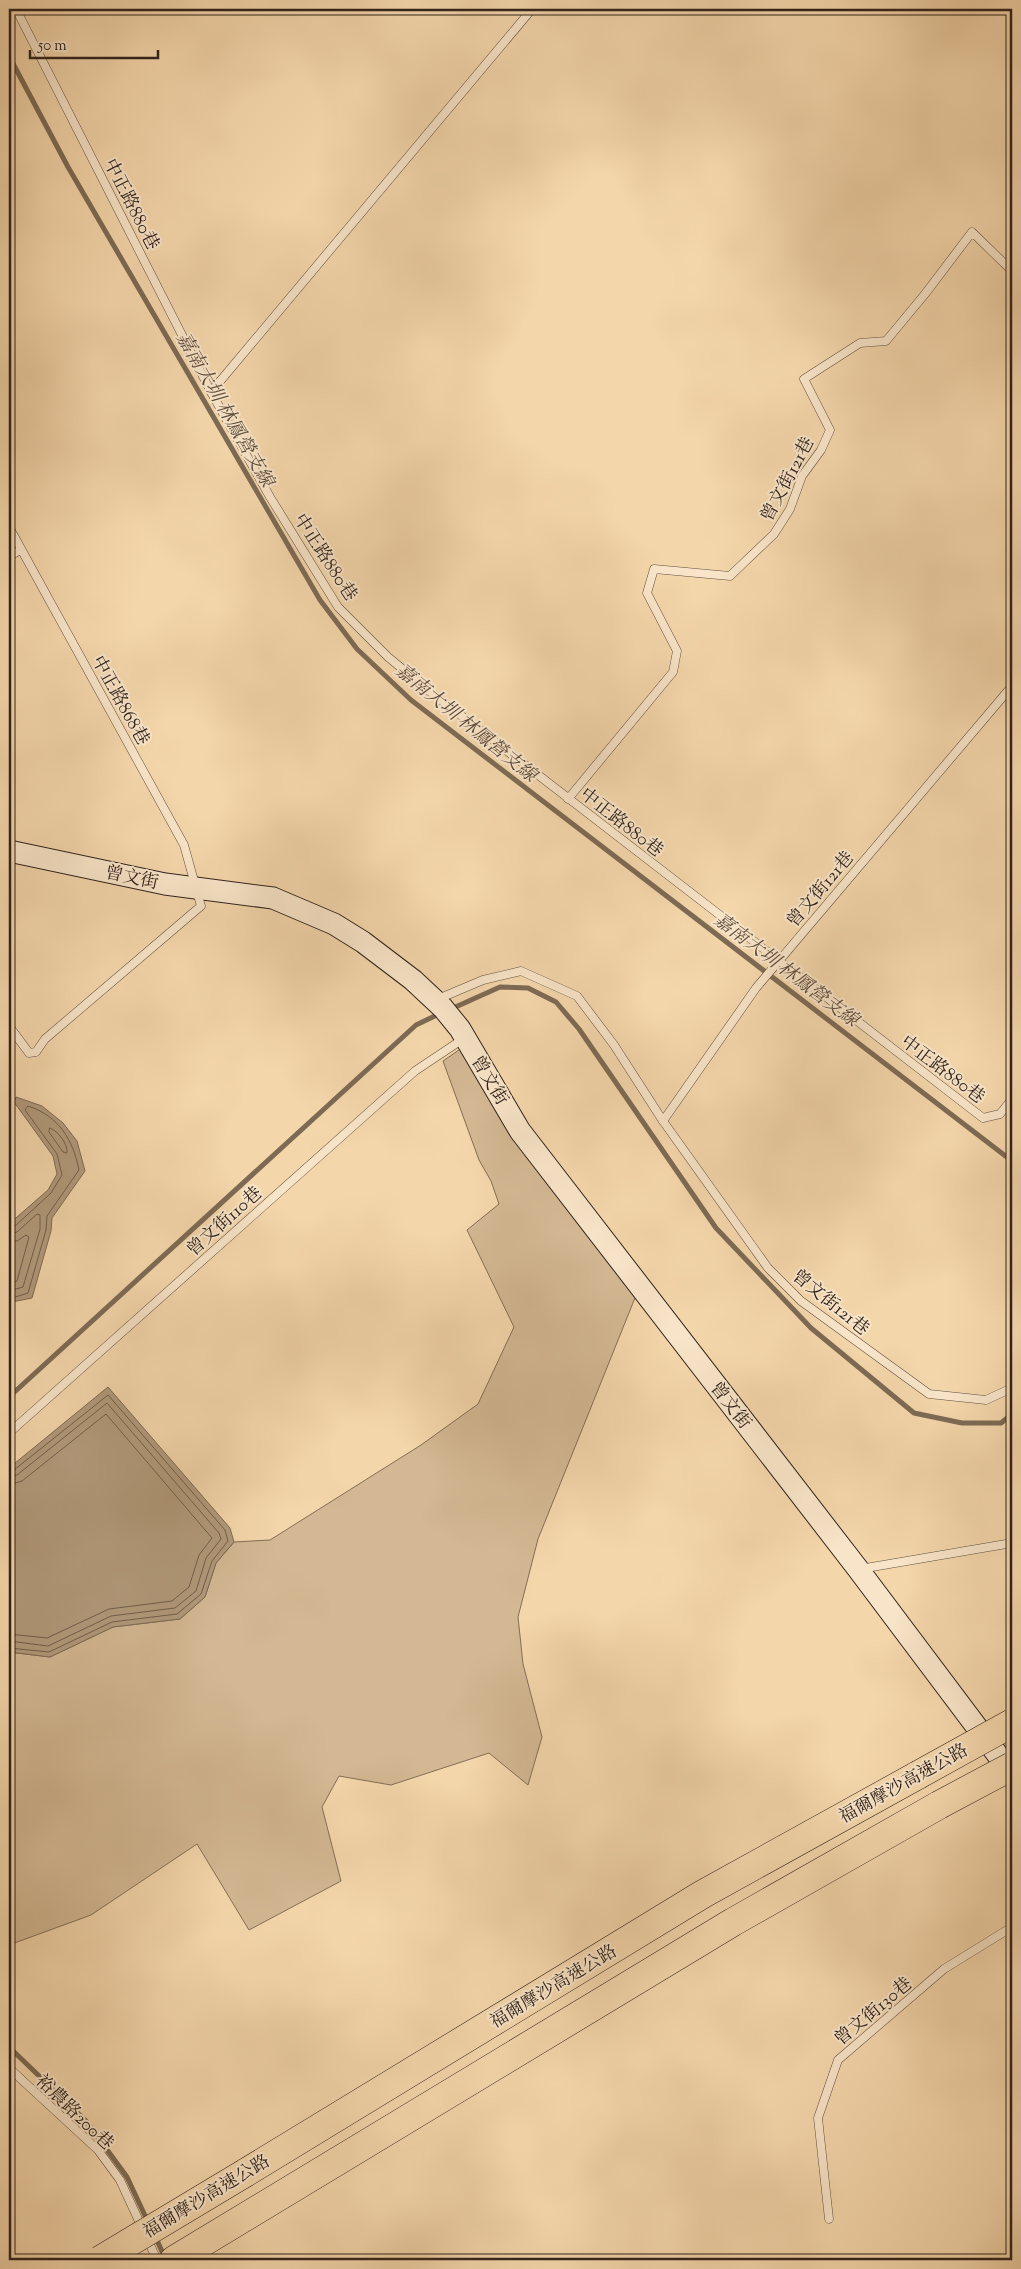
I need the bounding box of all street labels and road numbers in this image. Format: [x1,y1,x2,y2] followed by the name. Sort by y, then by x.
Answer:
[96,155,164,255] street label: 中正路880巷
[756,433,822,527] street label: 曾文街121巷
[286,509,362,607] street label: 中正路880巷
[84,651,155,751] street label: 中正路868巷
[574,783,668,864] street label: 中正路880巷
[782,846,861,934] street label: 曾文街121巷
[102,861,161,897] street label: 曾文街
[894,1030,989,1111] street label: 中正路880巷
[463,1051,513,1111] street label: 曾文街
[182,1182,269,1263] street label: 曾文街110巷
[786,1264,874,1343] street label: 曾文街121巷
[703,1377,756,1436] street label: 曾文街
[835,1738,973,1831] street label: 福爾摩沙高速公路
[486,1939,622,2036] street label: 福爾摩沙高速公路
[830,1972,919,2053] street label: 曾文街130巷
[29,2070,118,2157] street label: 裕農路200巷
[139,2149,275,2246] street label: 福爾摩沙高速公路

